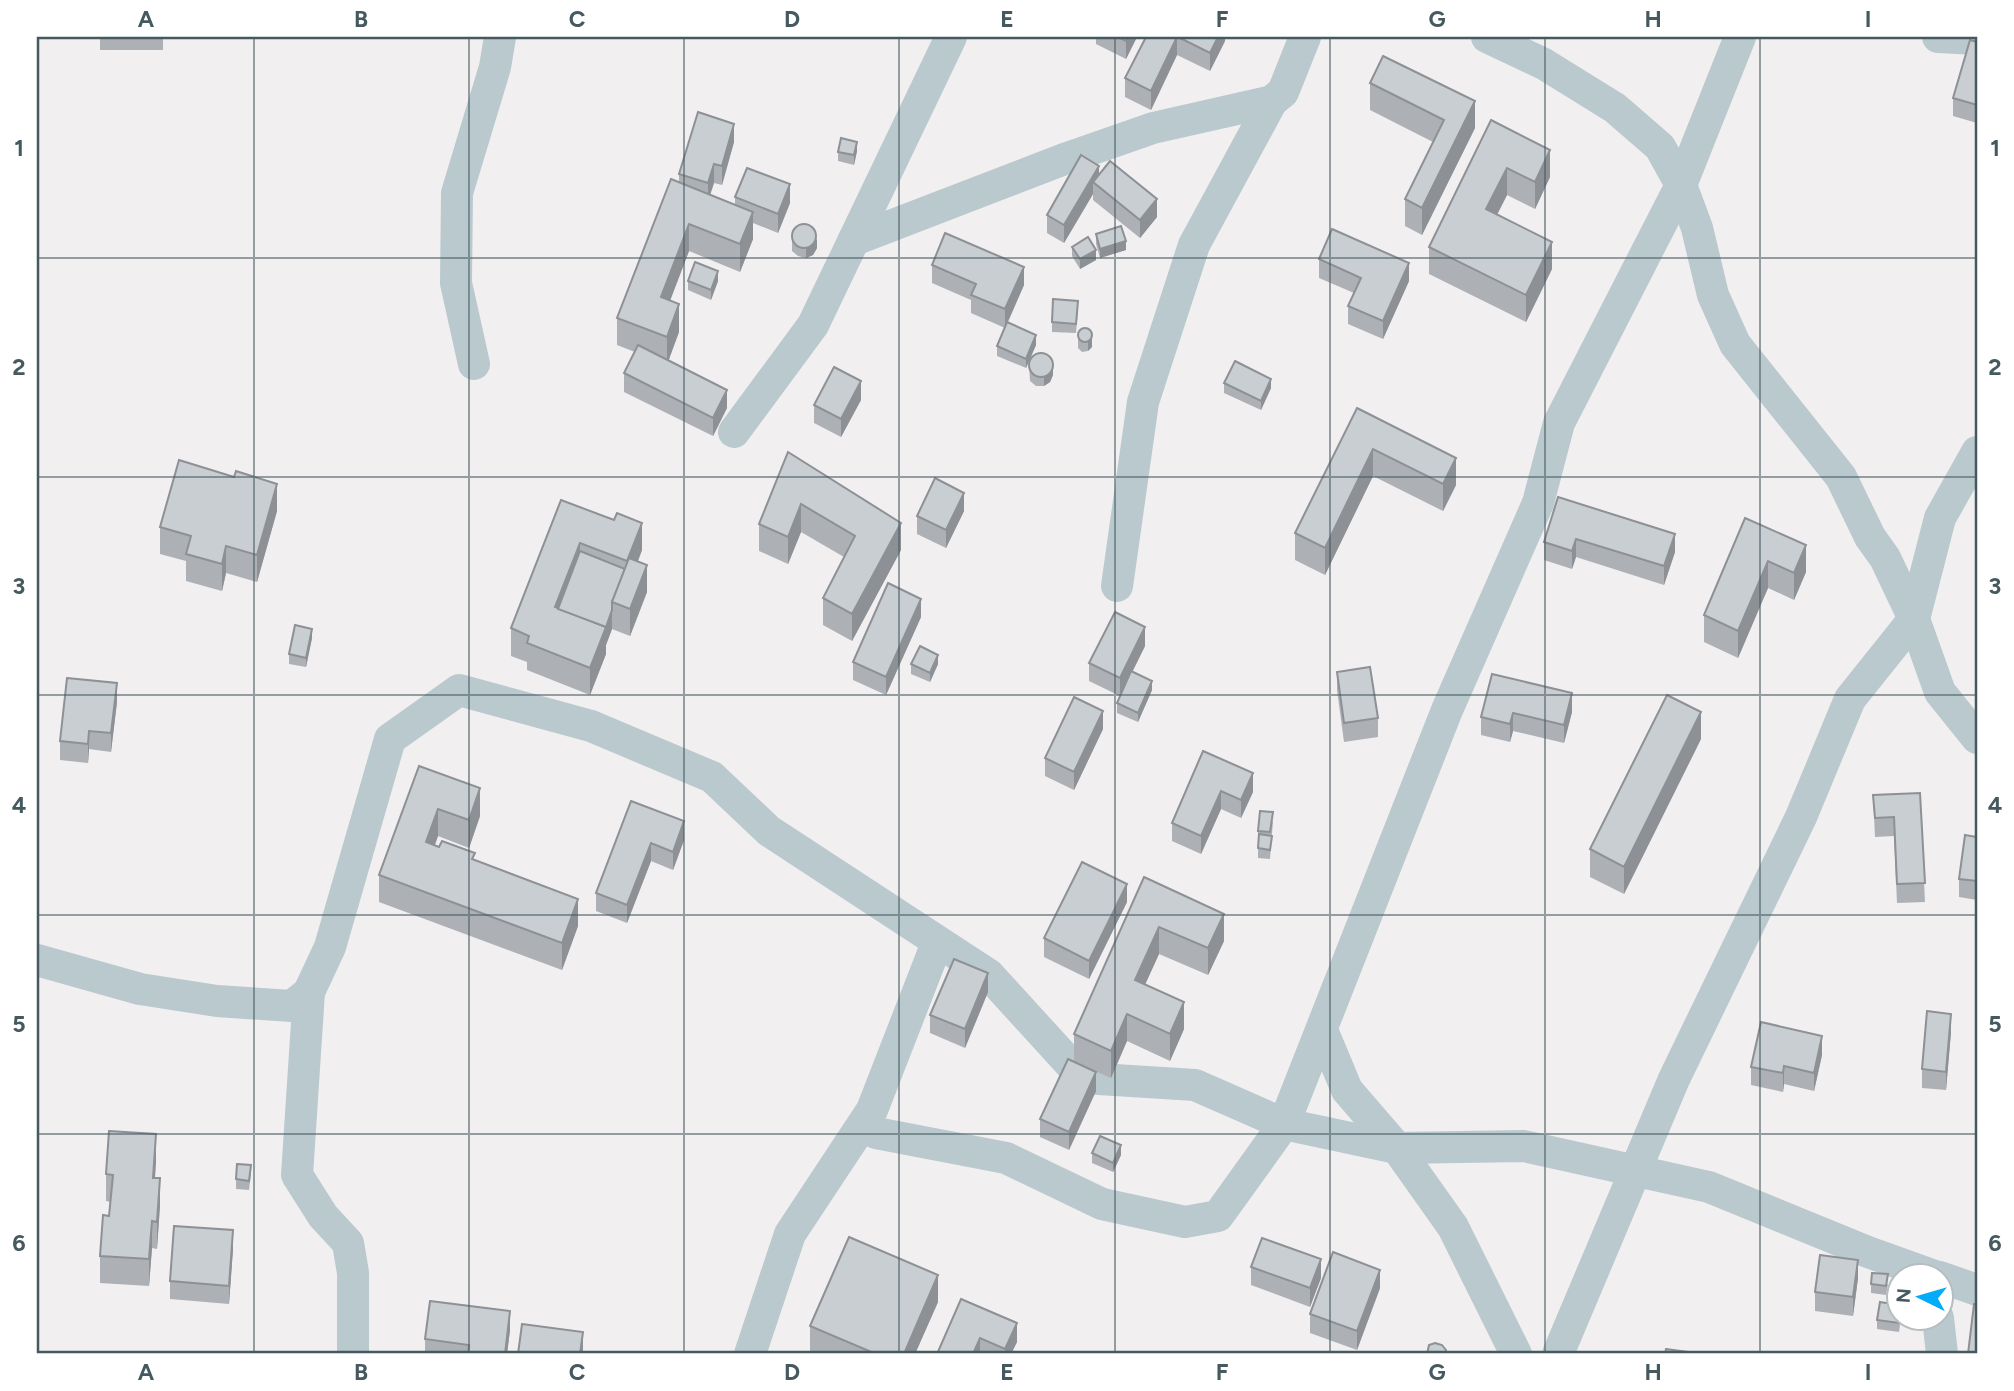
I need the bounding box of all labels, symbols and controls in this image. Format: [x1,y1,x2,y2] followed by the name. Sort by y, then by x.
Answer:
[138,5,155,33] text: A
[354,5,368,33] text: B
[569,5,586,33] text: C
[784,5,800,33] text: D
[1000,5,1014,33] text: E
[1216,5,1229,33] text: F
[1428,5,1446,33] text: G
[1644,5,1662,33] text: H
[1865,5,1871,33] text: I
[14,134,24,162] text: 1
[1990,134,2000,162] text: 1
[12,353,26,381] text: 2
[1988,353,2002,381] text: 2
[13,572,25,600] text: 3
[1989,572,2001,600] text: 3
[12,791,26,819] text: 4
[1988,791,2002,819] text: 4
[12,1010,26,1038] text: 5
[1988,1010,2002,1038] text: 5
[12,1229,26,1257] text: 6
[1988,1229,2002,1257] text: 6
[1884,1262,1954,1332] north arrow
[1891,1287,1916,1304] text: N
[138,1358,155,1386] text: A
[354,1358,368,1386] text: B
[569,1358,586,1386] text: C
[784,1358,800,1386] text: D
[1000,1358,1014,1386] text: E
[1216,1358,1229,1386] text: F
[1428,1358,1446,1386] text: G
[1644,1358,1662,1386] text: H
[1865,1358,1871,1386] text: I

